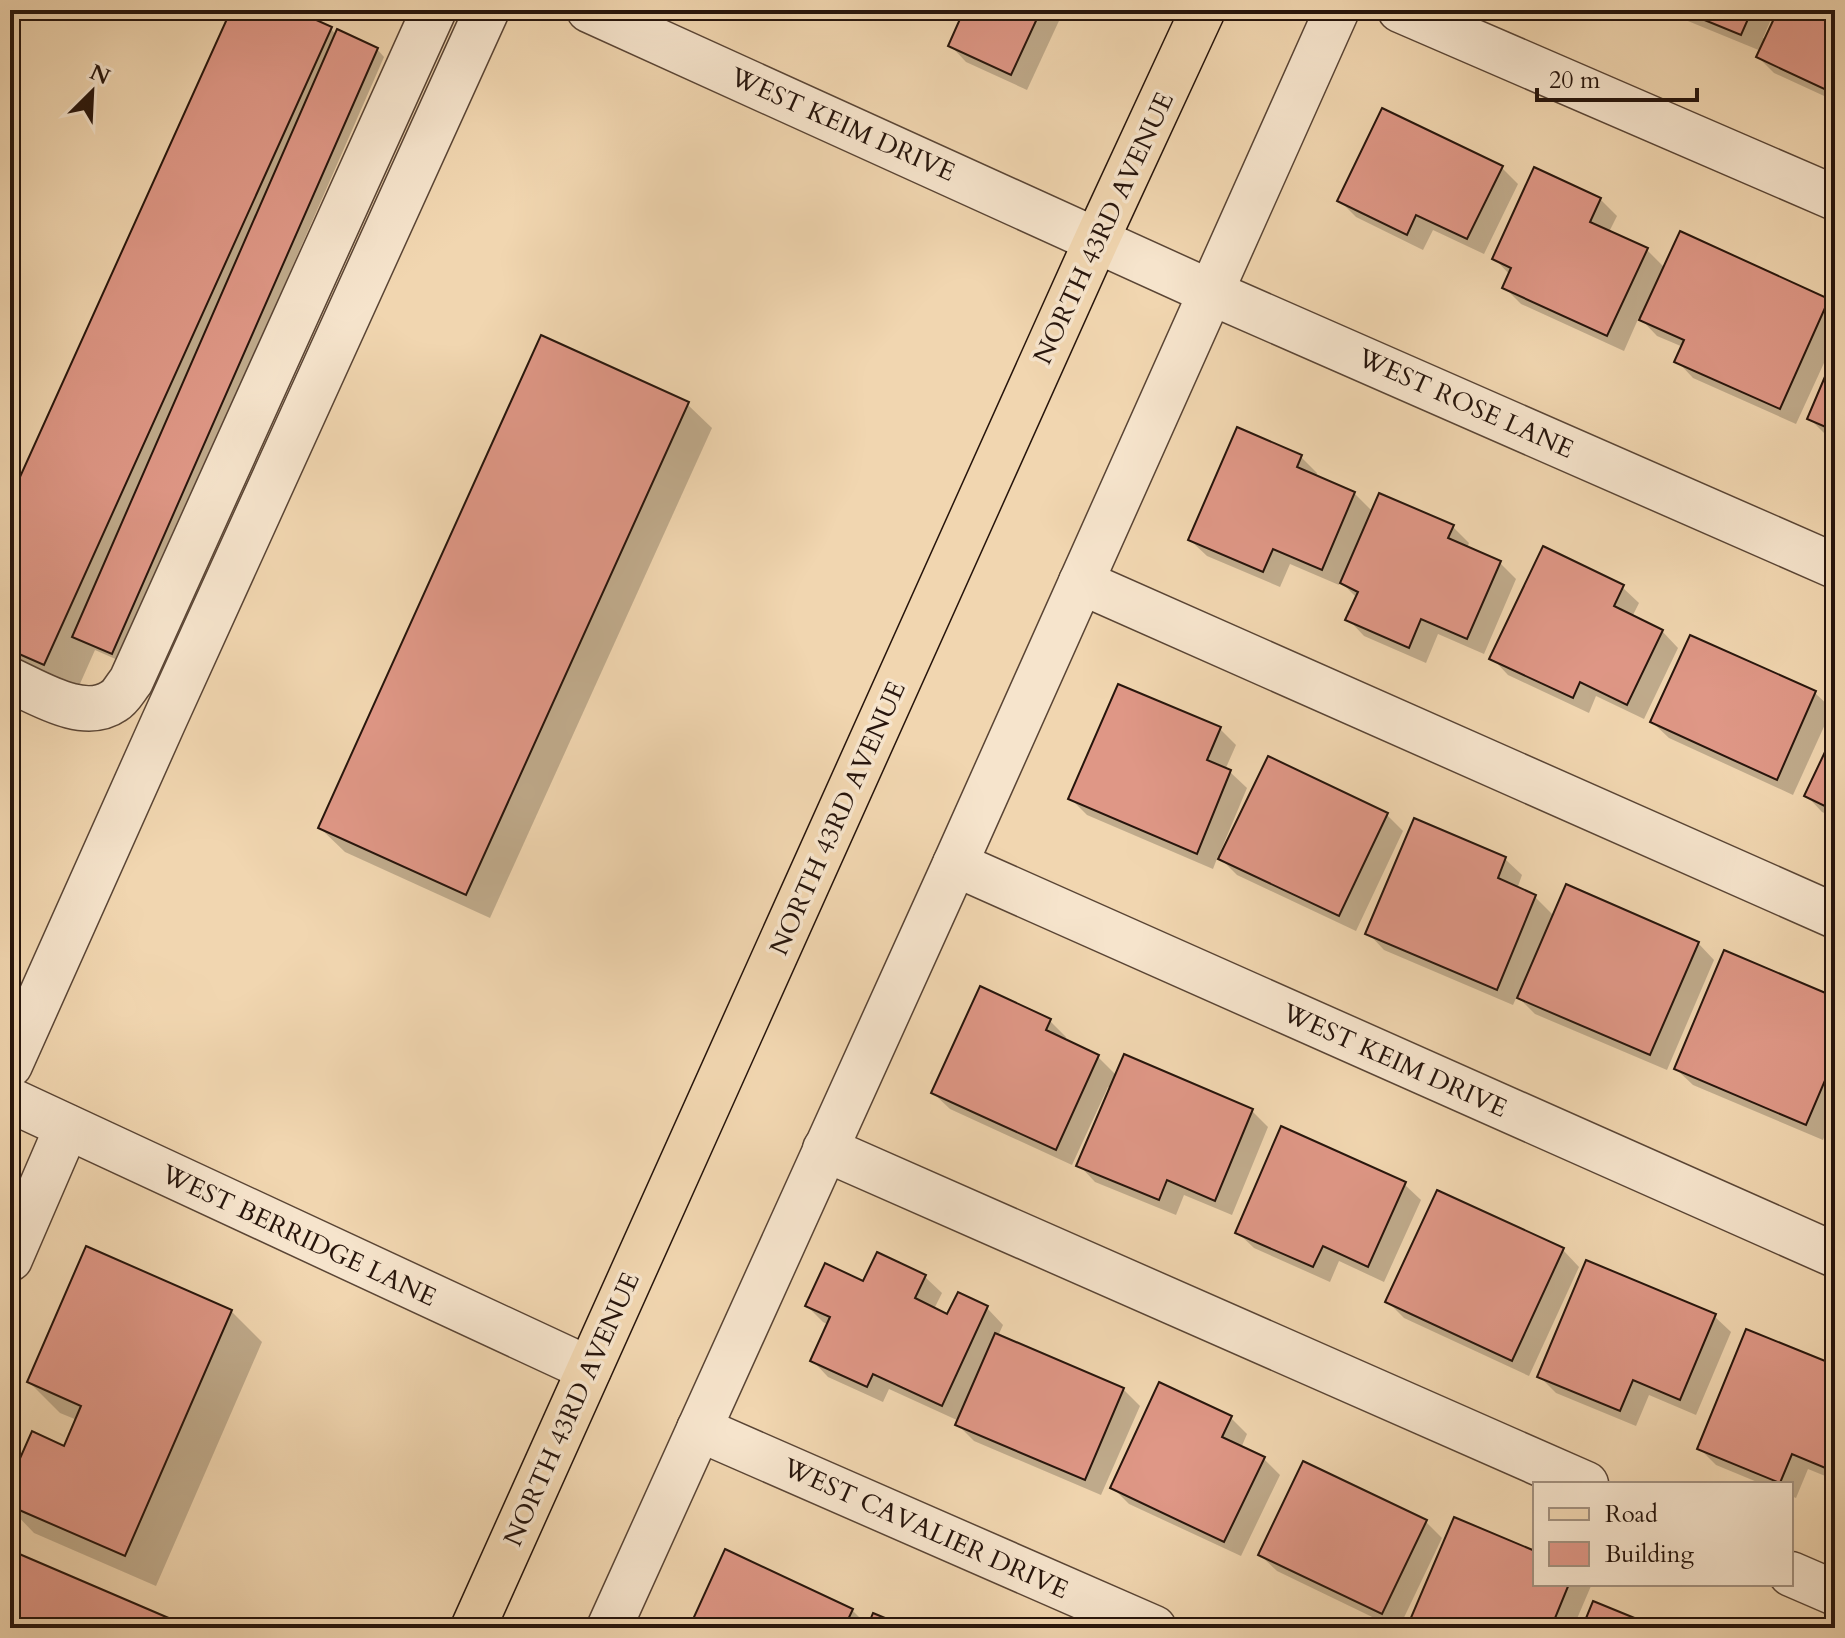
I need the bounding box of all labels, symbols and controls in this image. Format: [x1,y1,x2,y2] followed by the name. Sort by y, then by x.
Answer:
[52,52,132,132] north arrow
[1537,52,1697,102] scale bar
[85,57,115,92] text: N
[724,59,961,190] street label: WEST KEIM DRIVE
[1549,64,1601,97] text: 20 m
[1025,87,1182,370] street label: NORTH 43RD AVENUE
[1351,340,1579,467] street label: WEST ROSE LANE
[761,676,914,961] street label: NORTH 43RD AVENUE
[1276,995,1513,1126] street label: WEST KEIM DRIVE
[155,1156,442,1315] street label: WEST BERRIDGE LANE
[495,1267,648,1552] street label: NORTH 43RD AVENUE
[777,1449,1074,1607] street label: WEST CAVALIER DRIVE
[1533,1482,1793,1586] legend
[1605,1498,1658,1531] text: Road
[1605,1538,1695,1571] text: Building

